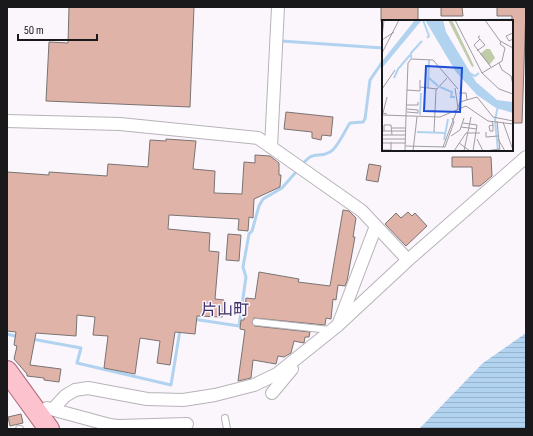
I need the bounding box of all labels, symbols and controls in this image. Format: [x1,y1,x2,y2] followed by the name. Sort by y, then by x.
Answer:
[18,16,97,42] scale bar
[382,20,513,151] inset map
[24,23,44,38] text: 50 m
[201,301,249,320] district label: 片山町

